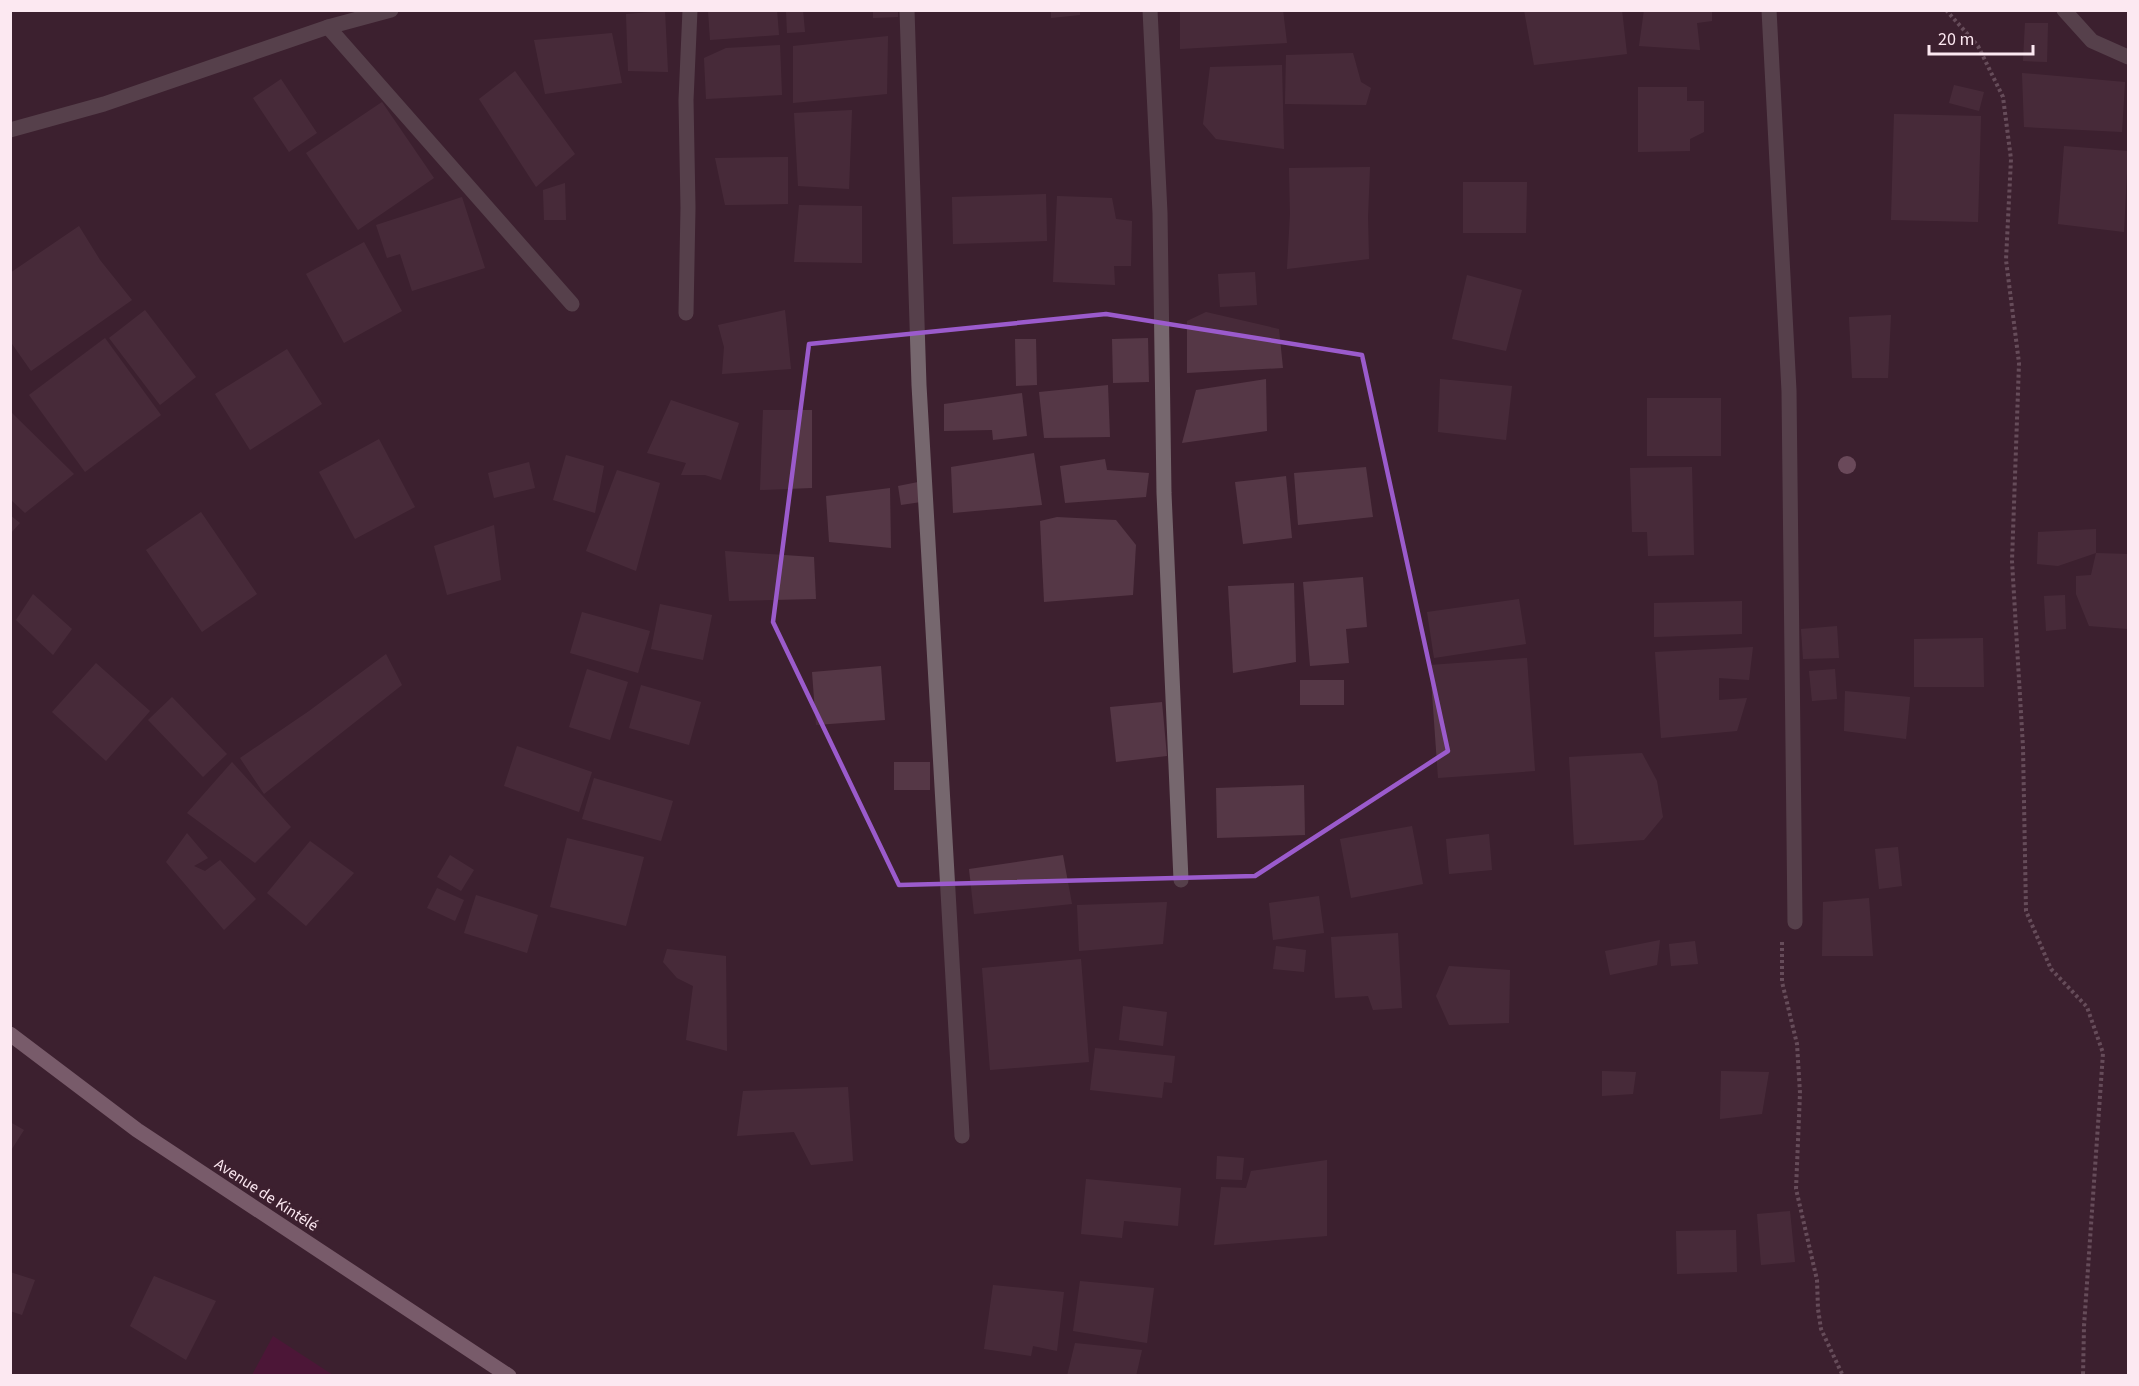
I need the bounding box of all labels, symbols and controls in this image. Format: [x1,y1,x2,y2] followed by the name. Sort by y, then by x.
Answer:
[1929,18,2032,56] scale bar
[1938,27,1974,52] text: 20 m
[210,1153,323,1237] street label: Avenue de Kintélé

